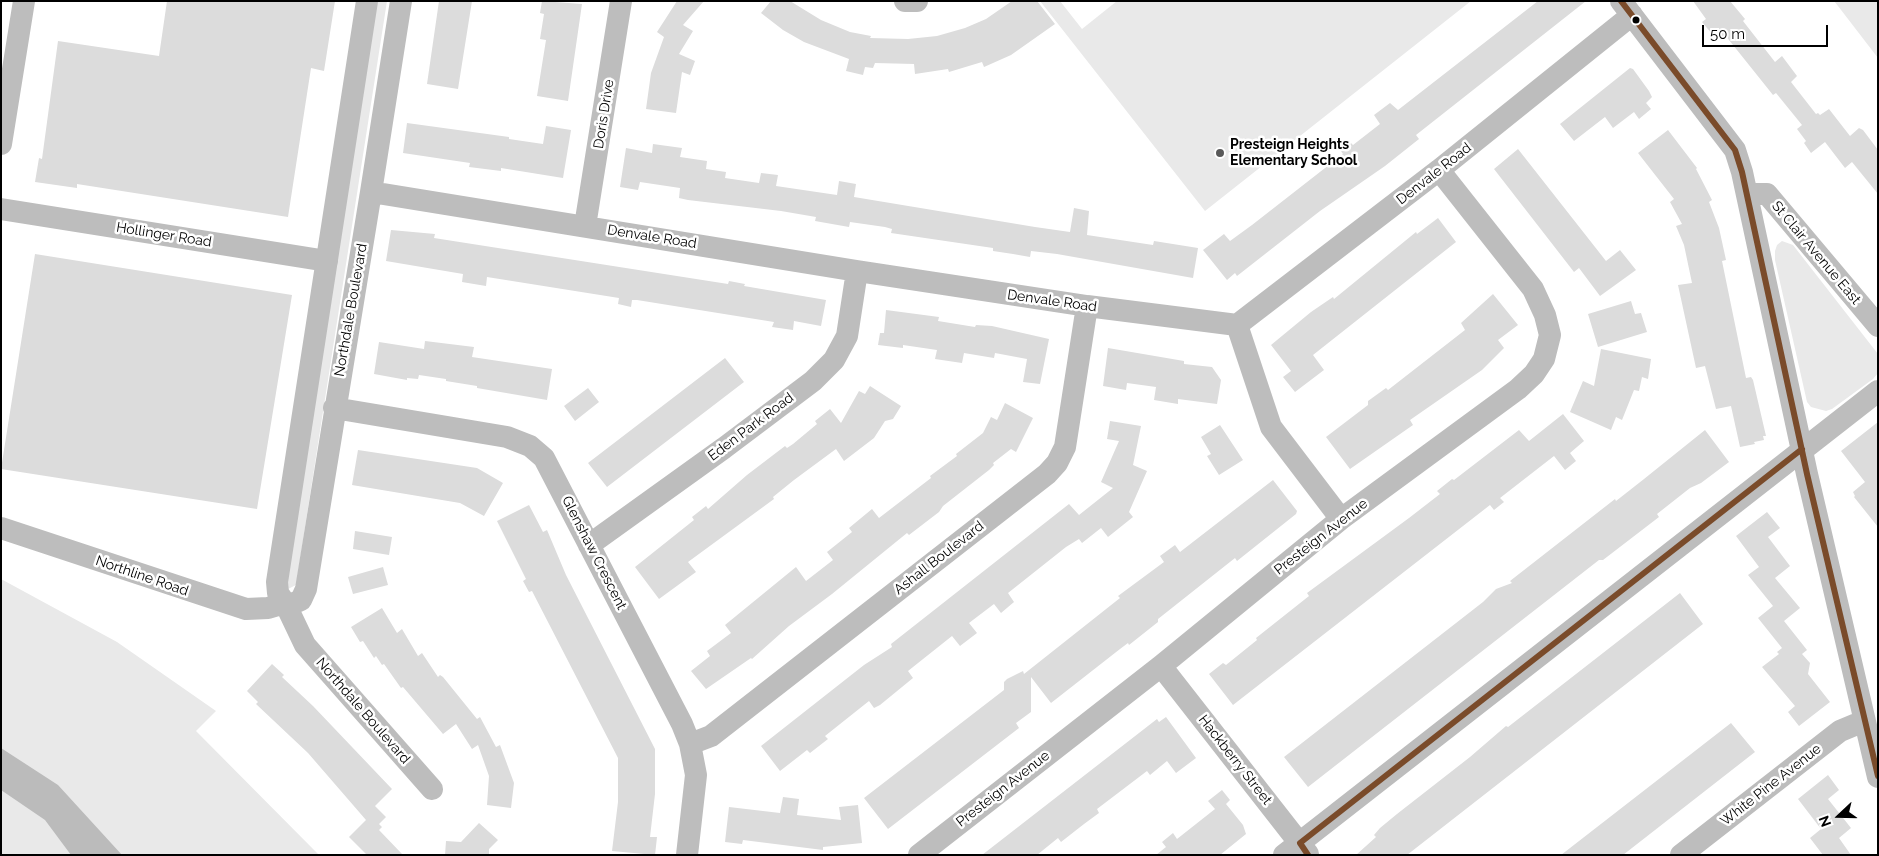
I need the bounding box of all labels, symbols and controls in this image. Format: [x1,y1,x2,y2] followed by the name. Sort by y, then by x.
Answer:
[1631,15,1641,25] unlabelled marker
[1704,15,1830,47] scale bar
[1710,25,1745,43] text: 50 m
[590,78,618,150] street label: Doris Drive
[1230,137,1357,170] place label: Presteign Heights Elementary School
[1393,140,1475,208] street label: Denvale Road
[1214,147,1226,159] marker: Presteign Heights Elementary School
[1768,198,1864,308] street label: St Clair Avenue East
[115,219,213,251] street label: Hollinger Road
[606,222,698,252] street label: Denvale Road
[331,242,371,378] street label: Northdale Boulevard
[1006,286,1098,316] street label: Denvale Road
[705,389,797,465] street label: Eden Park Road
[558,493,630,613] street label: Glenshaw Crescent
[1271,495,1371,579] street label: Presteign Avenue
[891,518,987,598] street label: Ashall Boulevard
[93,552,191,600] street label: Northline Road
[312,655,414,767] street label: Northdale Boulevard
[1195,712,1275,808] street label: Hackberry Street
[1717,741,1825,829] street label: White Pine Avenue
[953,747,1053,831] street label: Presteign Avenue
[1814,791,1864,841] north arrow
[1816,814,1834,829] text: N

